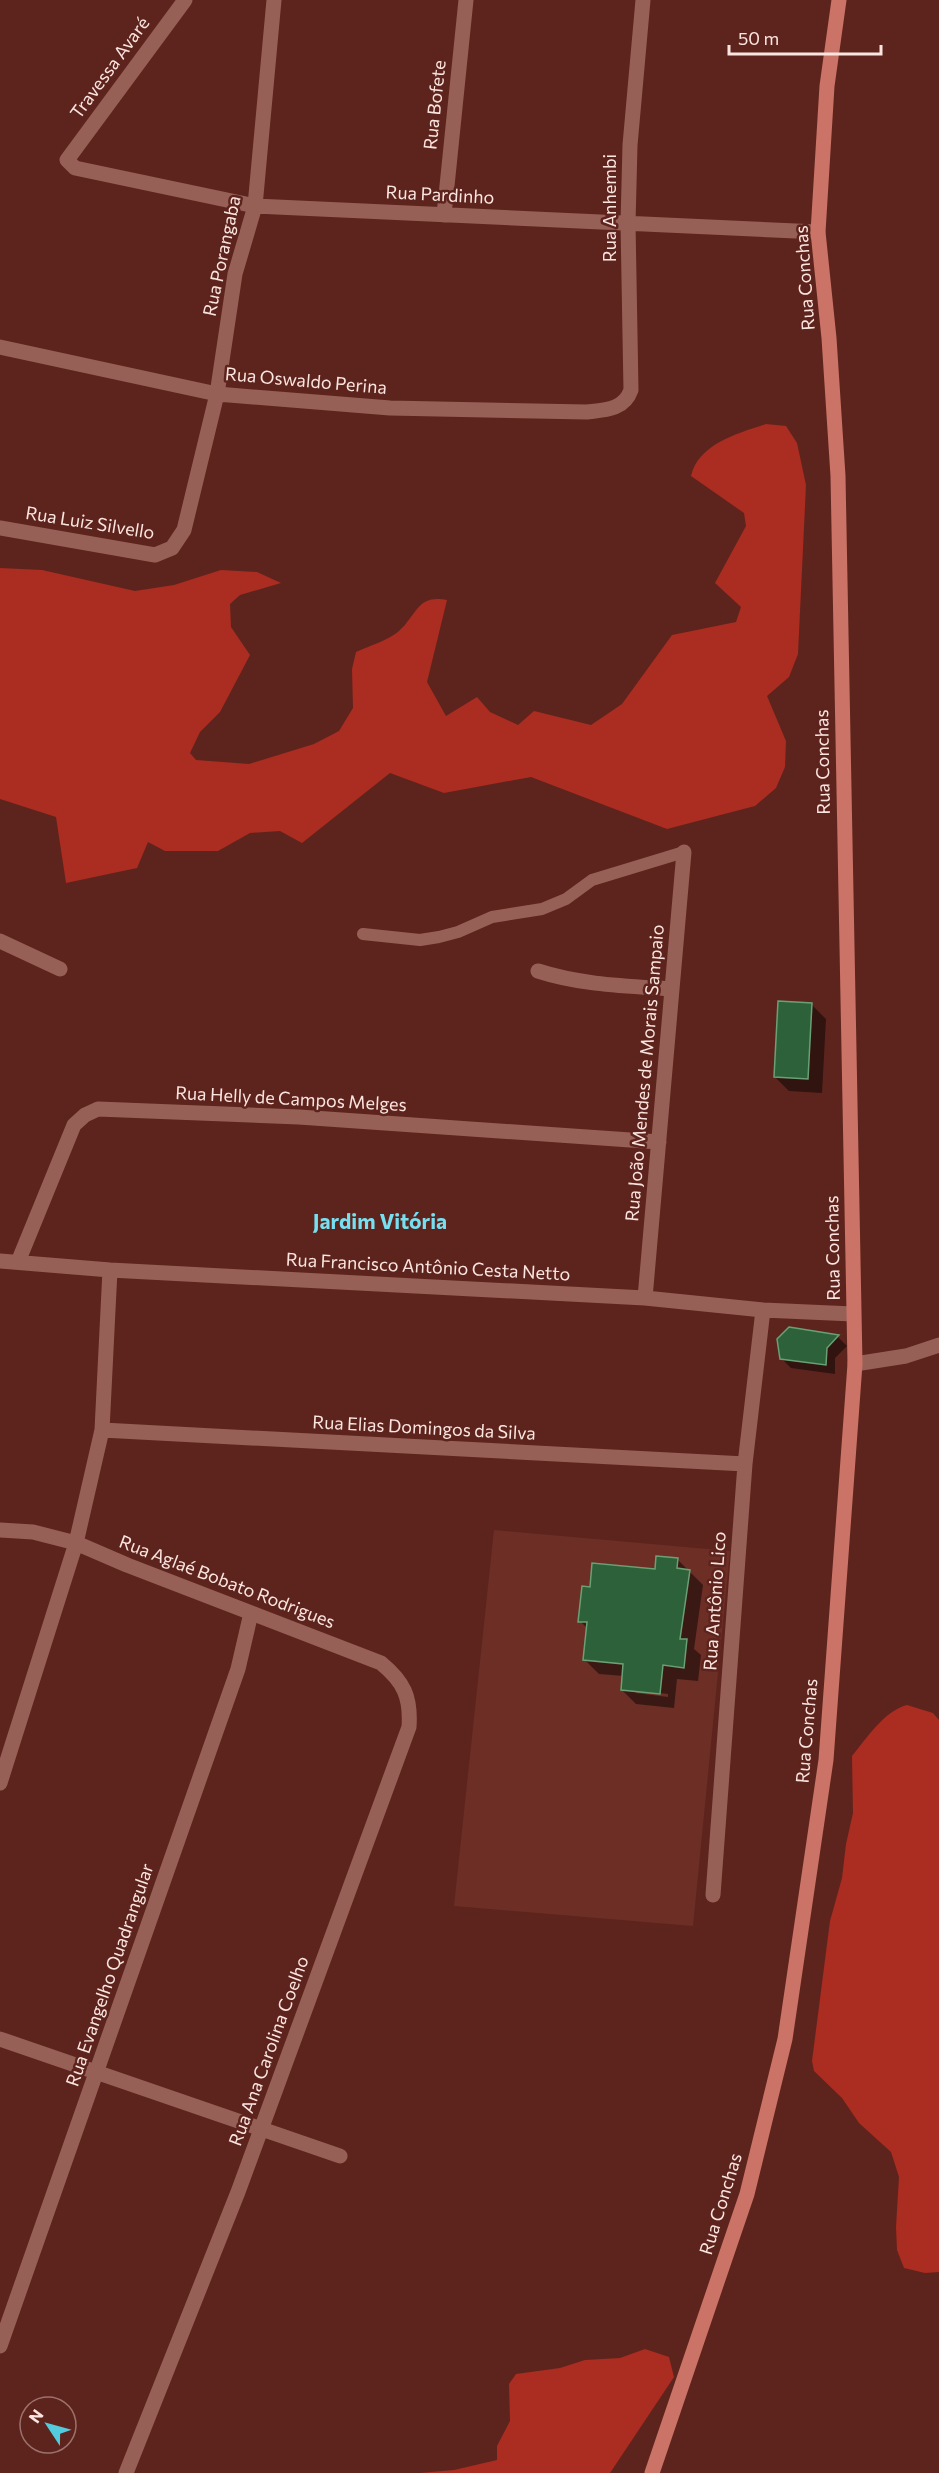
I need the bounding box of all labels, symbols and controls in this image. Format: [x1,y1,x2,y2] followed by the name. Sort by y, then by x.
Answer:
[65,12,153,123] street label: Travessa Avaré
[729,18,880,56] scale bar
[738,27,779,49] text: 50 m
[418,59,450,151] street label: Rua Bofete
[598,154,620,262] street label: Rua Anhembi
[385,180,495,208] street label: Rua Pardinho
[198,194,245,318] street label: Rua Porangaba
[789,225,819,331] street label: Rua Conchas
[224,362,388,398] street label: Rua Oswaldo Perina
[24,501,156,543] street label: Rua Luiz Silvello
[810,709,834,815] street label: Rua Conchas
[620,924,668,1222] street label: Rua João Mendes de Morais Sampaio
[175,1081,407,1115] street label: Rua Helly de Campos Melges
[820,1195,844,1301] street label: Rua Conchas
[313,1208,447,1233] district label: Jardim Vitória
[285,1248,571,1284] street label: Rua Francisco Antônio Cesta Netto
[312,1410,536,1444] street label: Rua Elias Domingos da Silva
[116,1530,338,1632] street label: Rua Aglaé Bobato Rodrigues
[698,1531,730,1671] street label: Rua Antônio Lico
[790,1678,822,1784] street label: Rua Conchas
[60,1860,158,2089] street label: Rua Evangelho Quadrangular
[223,1953,313,2149] street label: Rua Ana Carolina Coelho
[694,2150,746,2257] street label: Rua Conchas
[18,2395,78,2455] north arrow
[24,2405,47,2426] text: N

